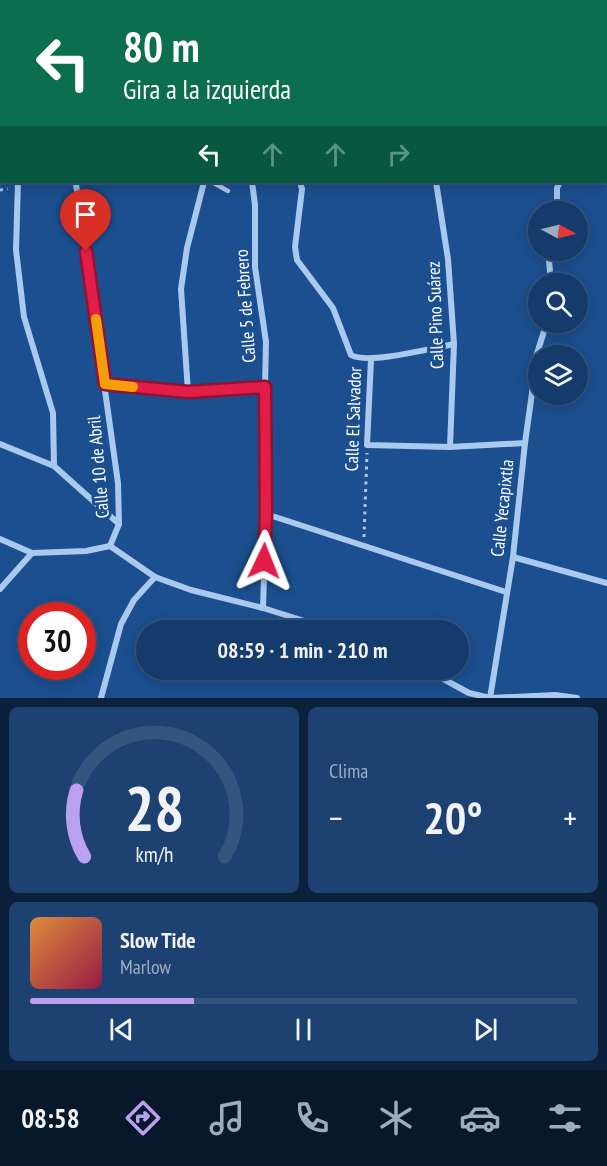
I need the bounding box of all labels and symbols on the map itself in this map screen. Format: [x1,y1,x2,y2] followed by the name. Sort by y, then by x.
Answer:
[60,189,111,251] pin
[528,201,588,261] north arrow
[230,248,260,363] street label: Calle 5 de Febrero
[422,261,448,369] street label: Calle Pino Suárez
[340,366,366,472] street label: Calle El Salvador
[82,414,114,519] street label: Calle 10 de Abril
[485,458,519,558] street label: Calle Yecapixtla
[232,529,296,593] position arrow
[18,602,96,680] speed limit sign: 30

